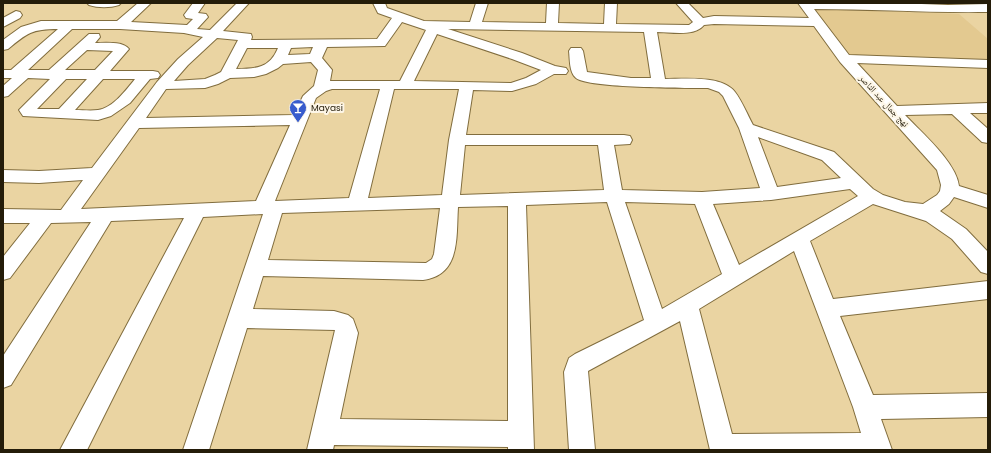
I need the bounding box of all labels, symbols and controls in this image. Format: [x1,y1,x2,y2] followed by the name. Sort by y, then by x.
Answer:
[856,72,912,130] street label: نهج جمال عبد الناصر
[288,98,308,123] bar icon: Mayasi
[311,102,343,114] place label: Mayasi

